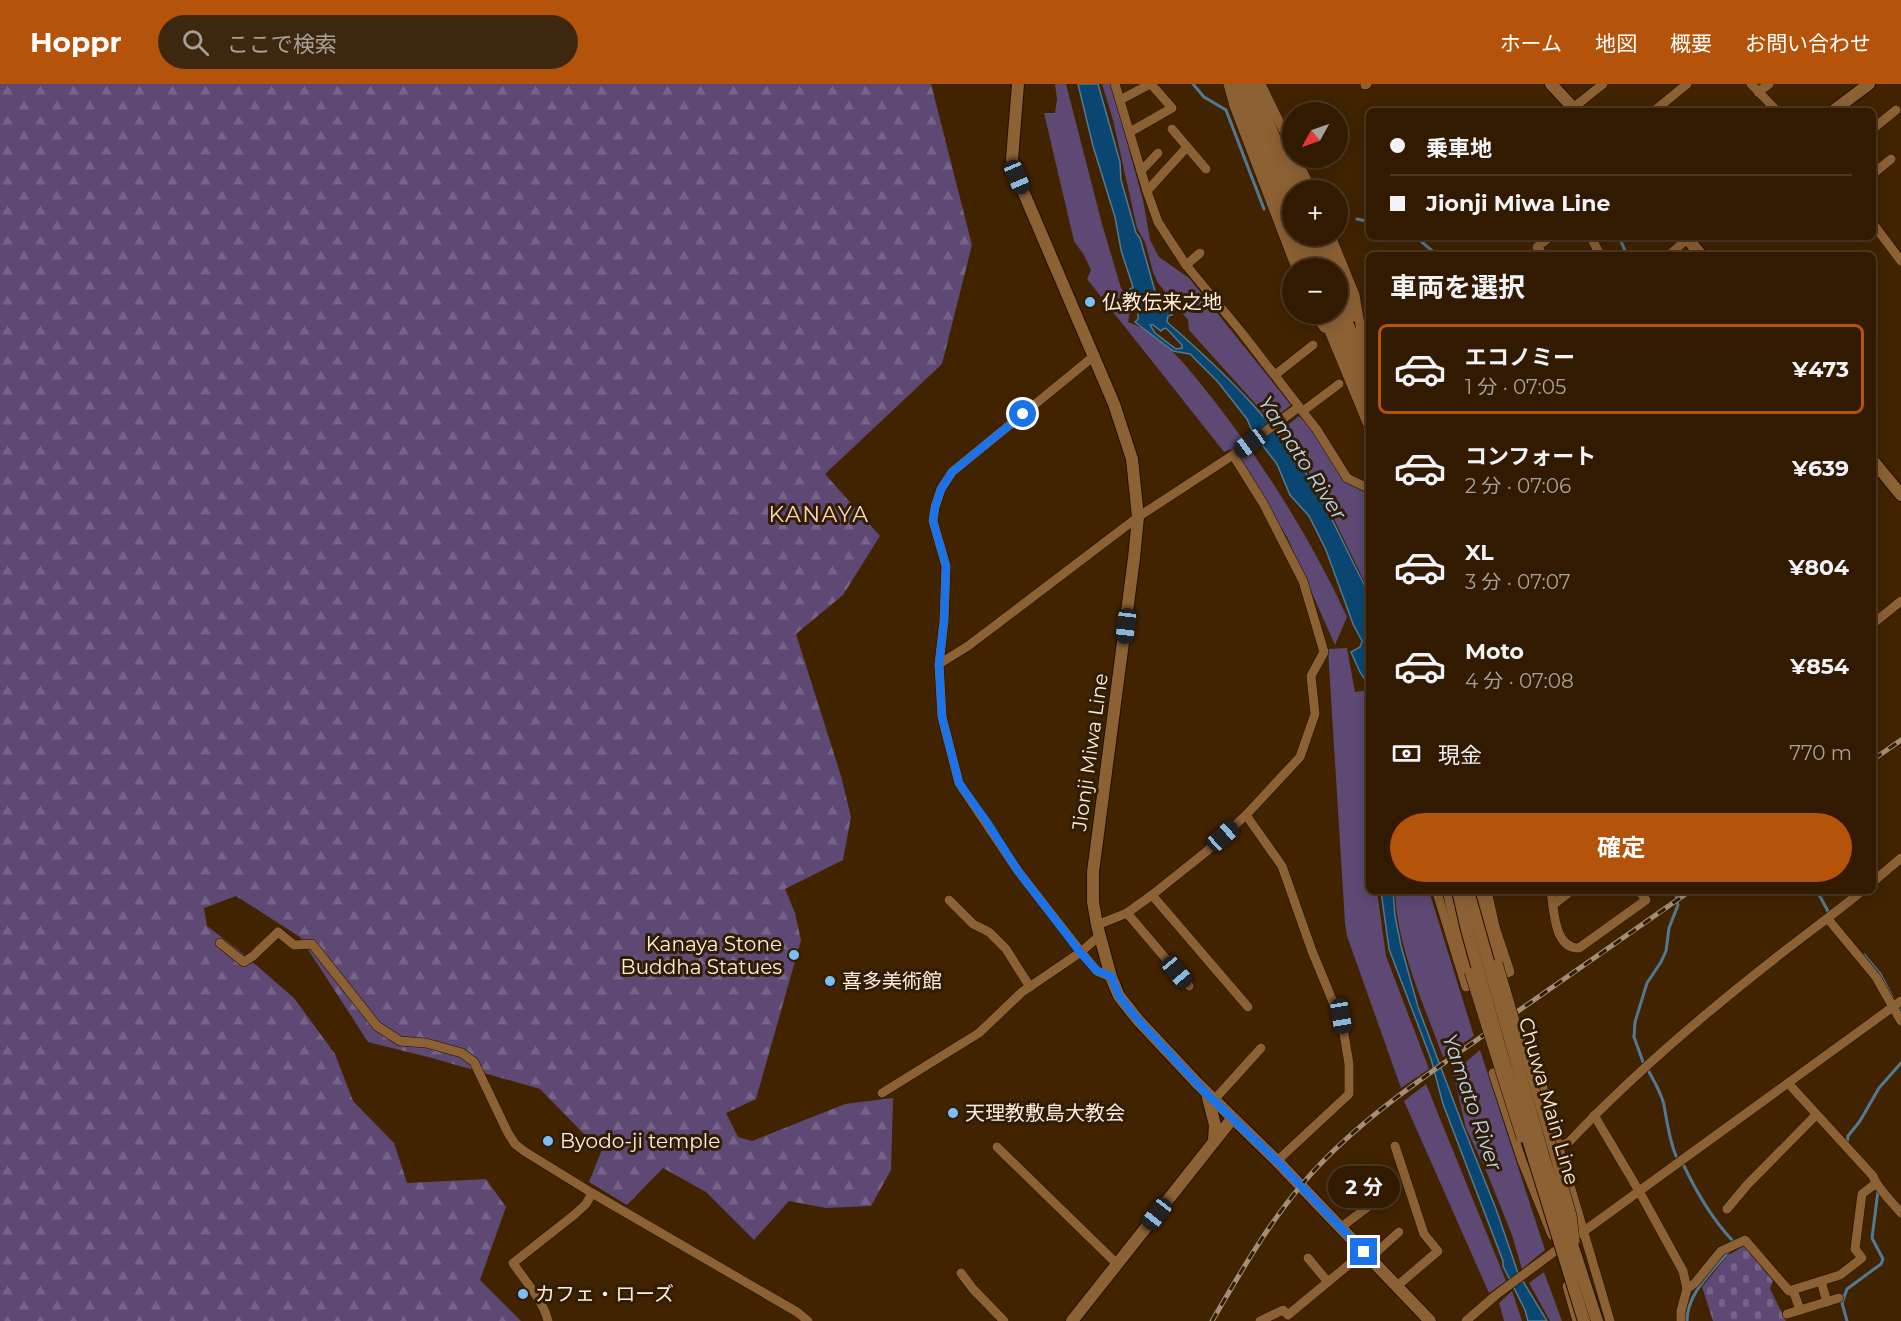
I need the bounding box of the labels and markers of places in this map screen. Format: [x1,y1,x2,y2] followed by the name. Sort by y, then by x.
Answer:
[1102,290,1222,314] place label: 仏教伝来之地
[1083,295,1097,309] marker: 仏教伝来之地
[621,932,782,979] place label: Kanaya Stone Buddha Statues
[787,948,801,962] marker: Kanaya Stone Buddha Statues
[842,969,942,993] place label: 喜多美術館
[823,974,837,988] marker: 喜多美術館
[965,1101,1125,1125] place label: 天理教敷島大教会
[946,1106,960,1120] marker: 天理教敷島大教会
[560,1129,720,1153] place label: Byodo-ji temple
[541,1134,555,1148] marker: Byodo-ji temple
[535,1282,674,1306] place label: カフェ・ローズ
[516,1287,530,1301] marker: カフェ・ローズ

